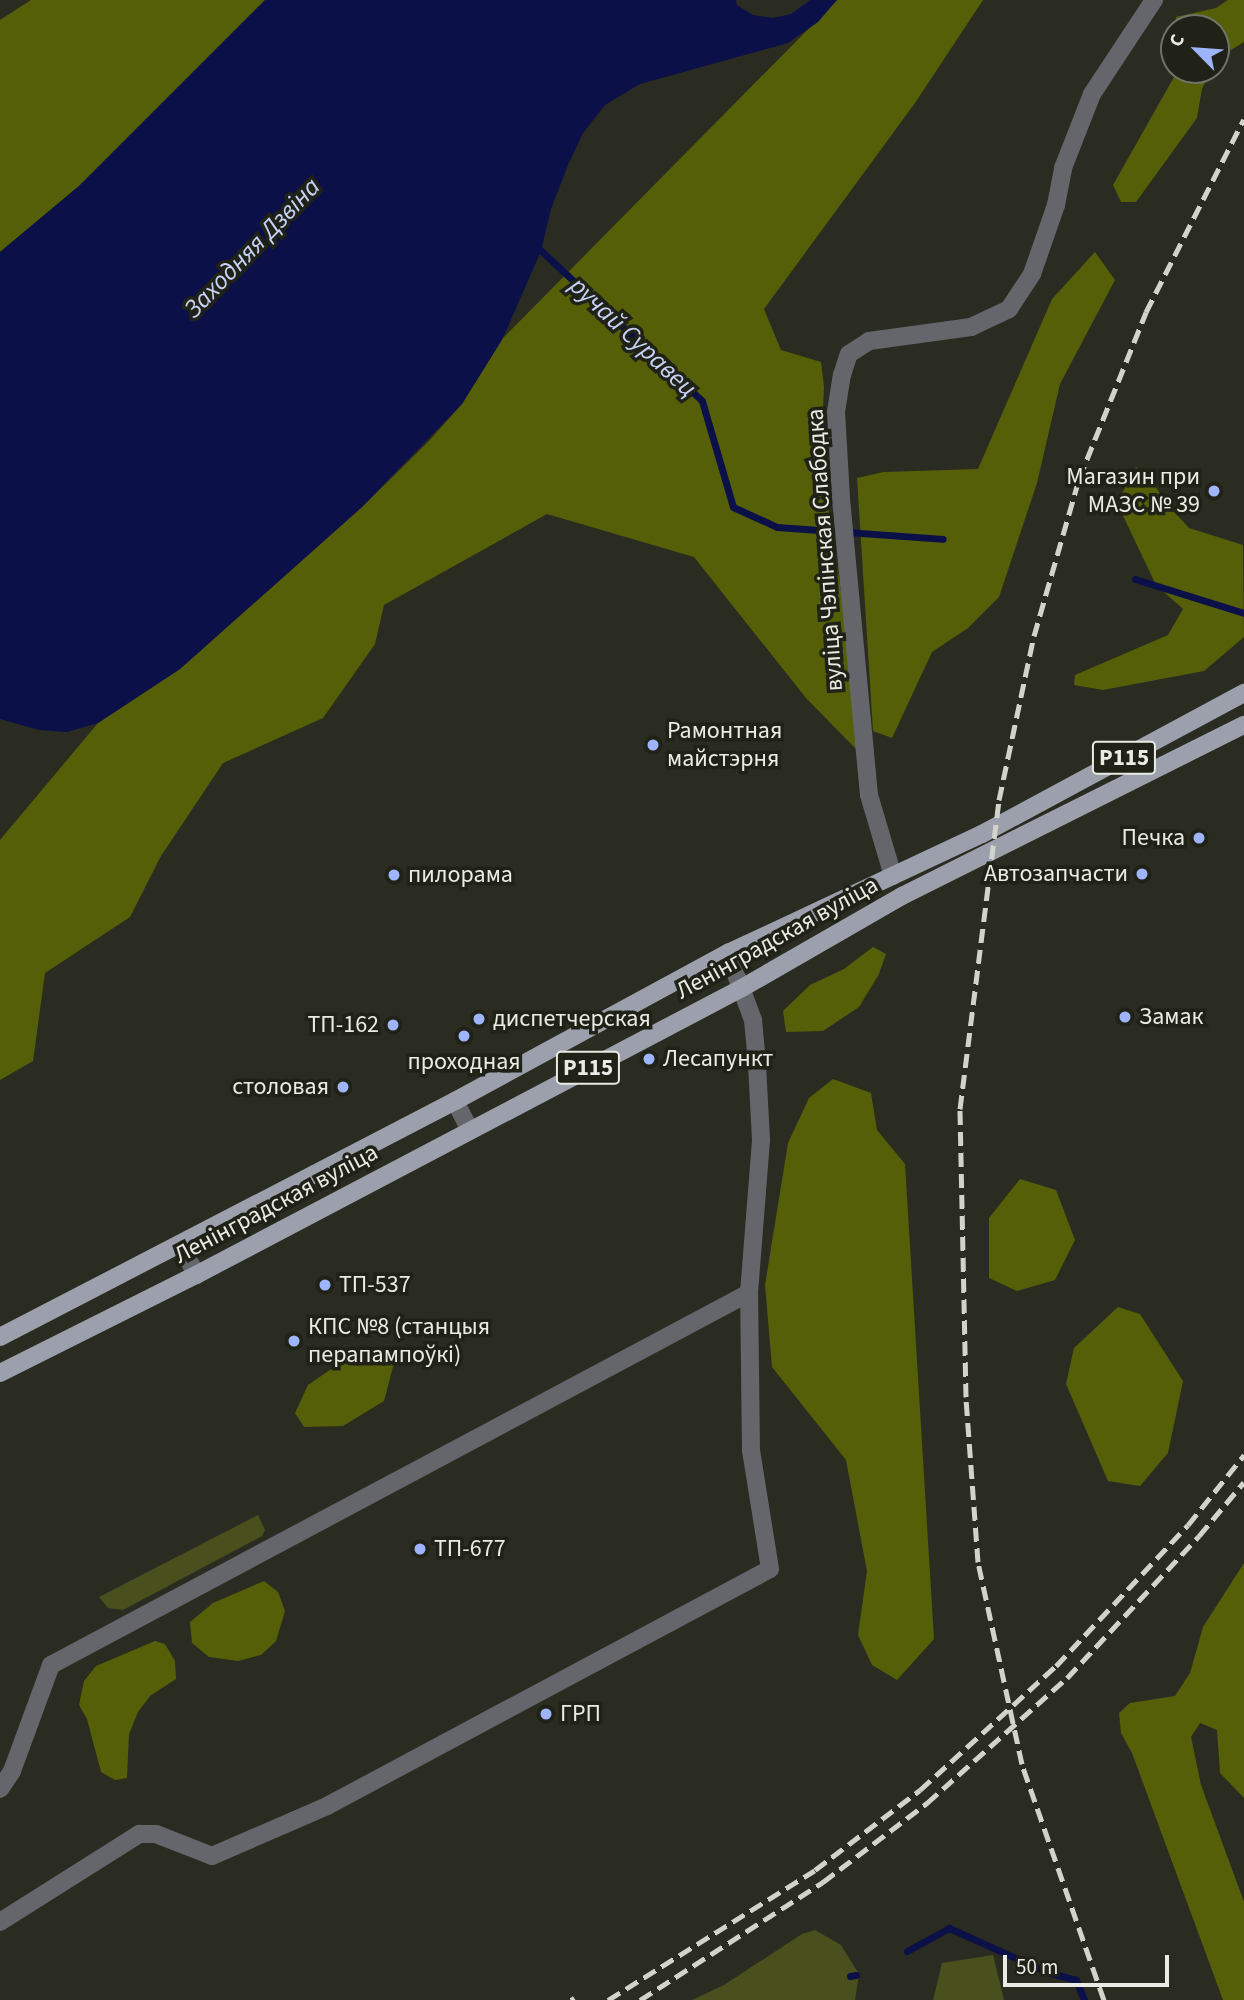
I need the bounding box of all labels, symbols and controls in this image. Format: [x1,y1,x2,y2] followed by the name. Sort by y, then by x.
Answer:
[1160,14,1230,84] north arrow
[1163,30,1192,51] text: С
[177,171,327,325] water label: Заходняя Дзвіна
[563,270,703,404] water label: ручай Суравец
[801,408,849,692] street label: вуліца Чэпінская Слабодка
[1066,463,1200,519] place label: Магазин при МАЗС № 39
[1206,483,1222,499] marker: Магазин при МАЗС № 39
[667,717,782,773] place label: Рамонтная майстэрня
[645,737,661,753] marker: Рамонтная майстэрня
[1091,738,1157,778] road number: Р115
[1122,824,1185,852] place label: Печка
[1191,830,1207,846] marker: Печка
[984,860,1128,888] place label: Автозапчасти
[408,861,513,889] place label: пилорама
[1134,866,1150,882] marker: Автозапчасти
[386,867,402,883] marker: пилорама
[671,870,883,1006] street label: Ленінградская вуліца
[1139,1003,1203,1031] place label: Замак
[493,1005,651,1033] place label: диспетчерская
[1117,1009,1133,1025] marker: Замак
[307,1011,379,1039] place label: ТП-162
[471,1011,487,1027] marker: диспетчерская
[385,1017,401,1033] marker: ТП-162
[456,1028,472,1044] marker: проходная
[663,1045,773,1073] place label: Лесапункт
[407,1048,521,1076] place label: проходная
[555,1049,621,1088] road number: Р115
[641,1051,657,1067] marker: Лесапункт
[232,1073,329,1101] place label: столовая
[335,1079,351,1095] marker: столовая
[169,1138,383,1270] street label: Ленінградская вуліца
[339,1271,411,1299] place label: ТП-537
[317,1277,333,1293] marker: ТП-537
[308,1313,490,1369] place label: КПС №8 (станцыя перапампоўкі)
[286,1333,302,1349] marker: КПС №8 (станцыя перапампоўкі)
[434,1535,506,1563] place label: ТП-677
[412,1541,428,1557] marker: ТП-677
[560,1700,601,1728] place label: ГРП
[538,1706,554,1722] marker: ГРП
[1006,1940,1172,1984] scale bar
[1016,1952,1058,1982] text: 50 m

